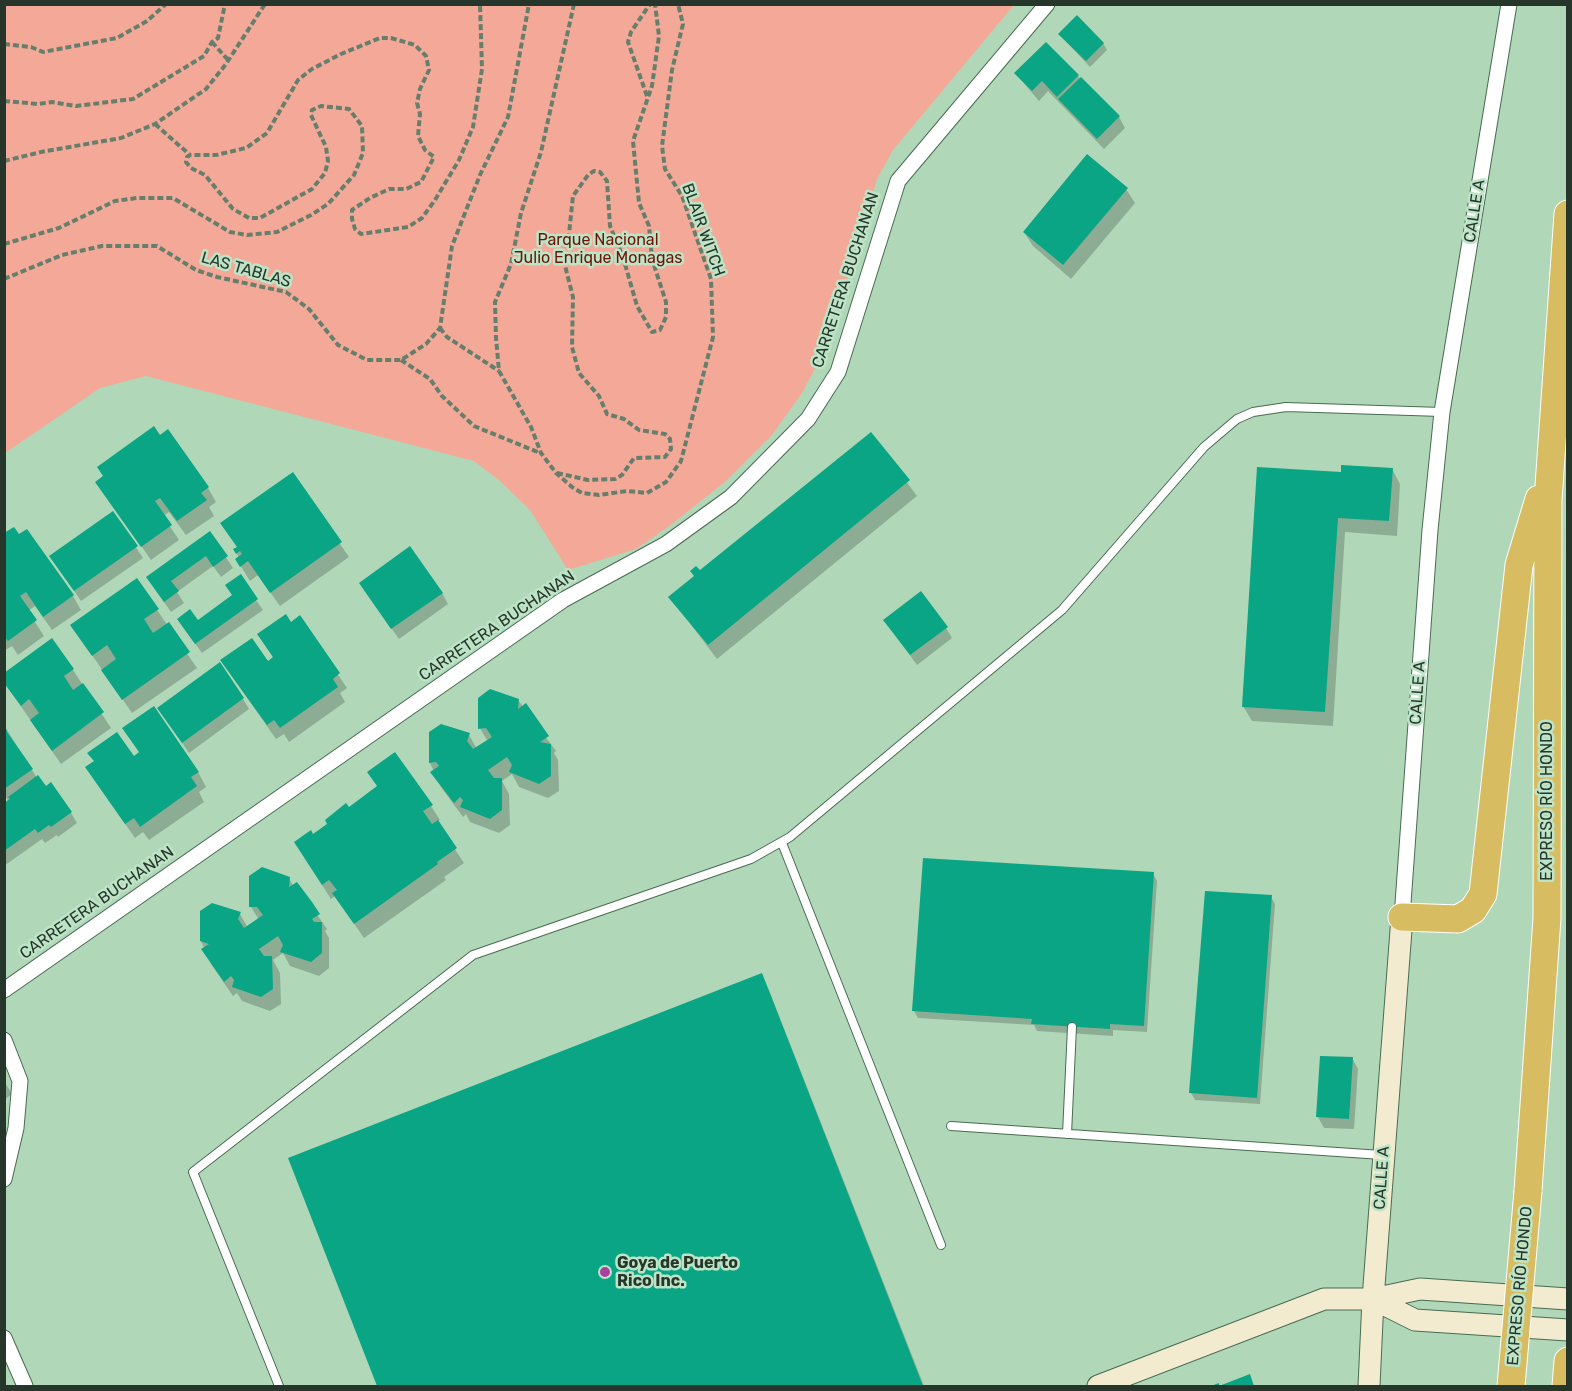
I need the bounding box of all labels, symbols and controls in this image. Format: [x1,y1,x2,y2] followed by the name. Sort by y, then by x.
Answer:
[1461,178,1489,244] street label: CALLE A
[677,181,729,279] street label: BLAIR WITCH
[808,190,884,370] street label: CARRETERA BUCHANAN
[514,230,682,268] park label: Parque Nacional Julio Enrique Monagas
[199,248,293,292] street label: LAS TABLAS
[415,567,579,685] street label: CARRETERA BUCHANAN
[1406,661,1430,725] street label: CALLE A
[1537,721,1557,881] street label: EXPRESO RÍO HONDO
[16,842,178,964] street label: CARRETERA BUCHANAN
[1370,1146,1394,1210] street label: CALLE A
[1503,1206,1537,1366] street label: EXPRESO RÍO HONDO
[617,1253,738,1291] place label: Goya de Puerto Rico Inc.
[598,1265,612,1279] marker: Goya de Puerto Rico Inc.

